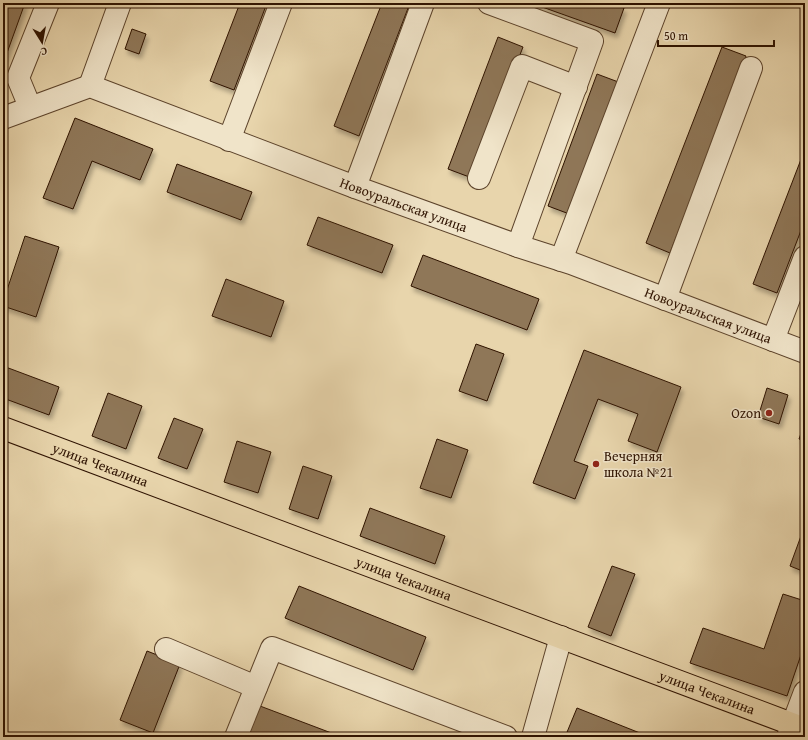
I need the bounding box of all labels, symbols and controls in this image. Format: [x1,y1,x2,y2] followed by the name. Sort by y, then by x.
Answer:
[22,22,62,62] north arrow
[658,22,774,48] scale bar
[664,27,688,44] text: 50 m
[39,43,48,60] text: С
[337,172,471,237] street label: Новоуральская улица
[642,282,775,349] street label: Новоуральская улица
[731,403,761,423] place label: Ozon
[764,408,774,418] marker: Ozon
[49,437,151,492] street label: улица Чекалина
[604,446,673,482] place label: Вечерняя школа №21
[591,459,601,469] marker: Вечерняя школа №21
[352,551,455,606] street label: улица Чекалина
[655,665,758,719] street label: улица Чекалина

